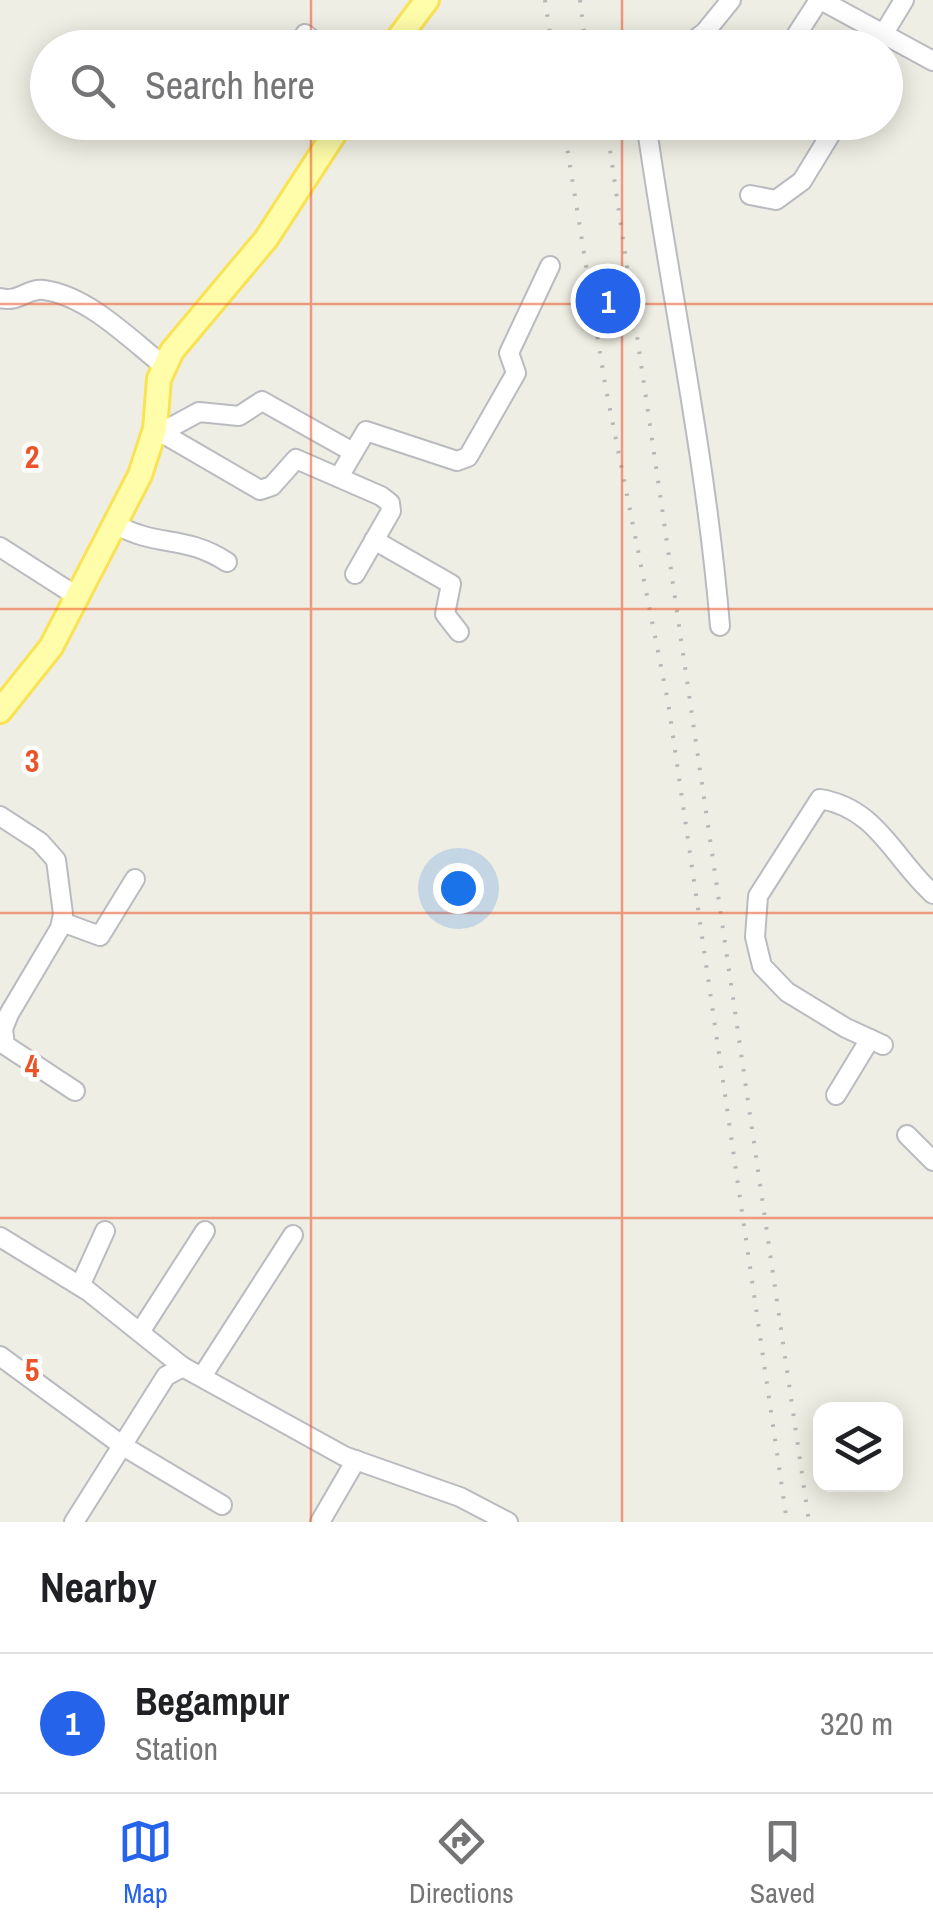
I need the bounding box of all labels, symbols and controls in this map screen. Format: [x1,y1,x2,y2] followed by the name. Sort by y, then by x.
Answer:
[30,30,903,140] search box
[65,58,120,113] icon: search
[145,60,315,111] text: Search here
[576,264,640,338] pin: 1
[25,435,39,478] text: 2
[25,739,39,782] text: 3
[433,863,484,914] your location
[25,1044,40,1087] text: 4
[25,1348,39,1391] text: 5
[813,1402,903,1492] map controls
[813,1402,903,1492] button: layers
[40,1559,157,1615] text: Nearby
[135,1676,289,1727] text: Begampur
[65,1702,80,1745] text: 1
[820,1702,893,1745] text: 320 m
[135,1727,218,1770] text: Station
[118,1814,173,1912] tab: Map
[409,1814,514,1912] tab: Directions
[750,1814,815,1912] tab: Saved

